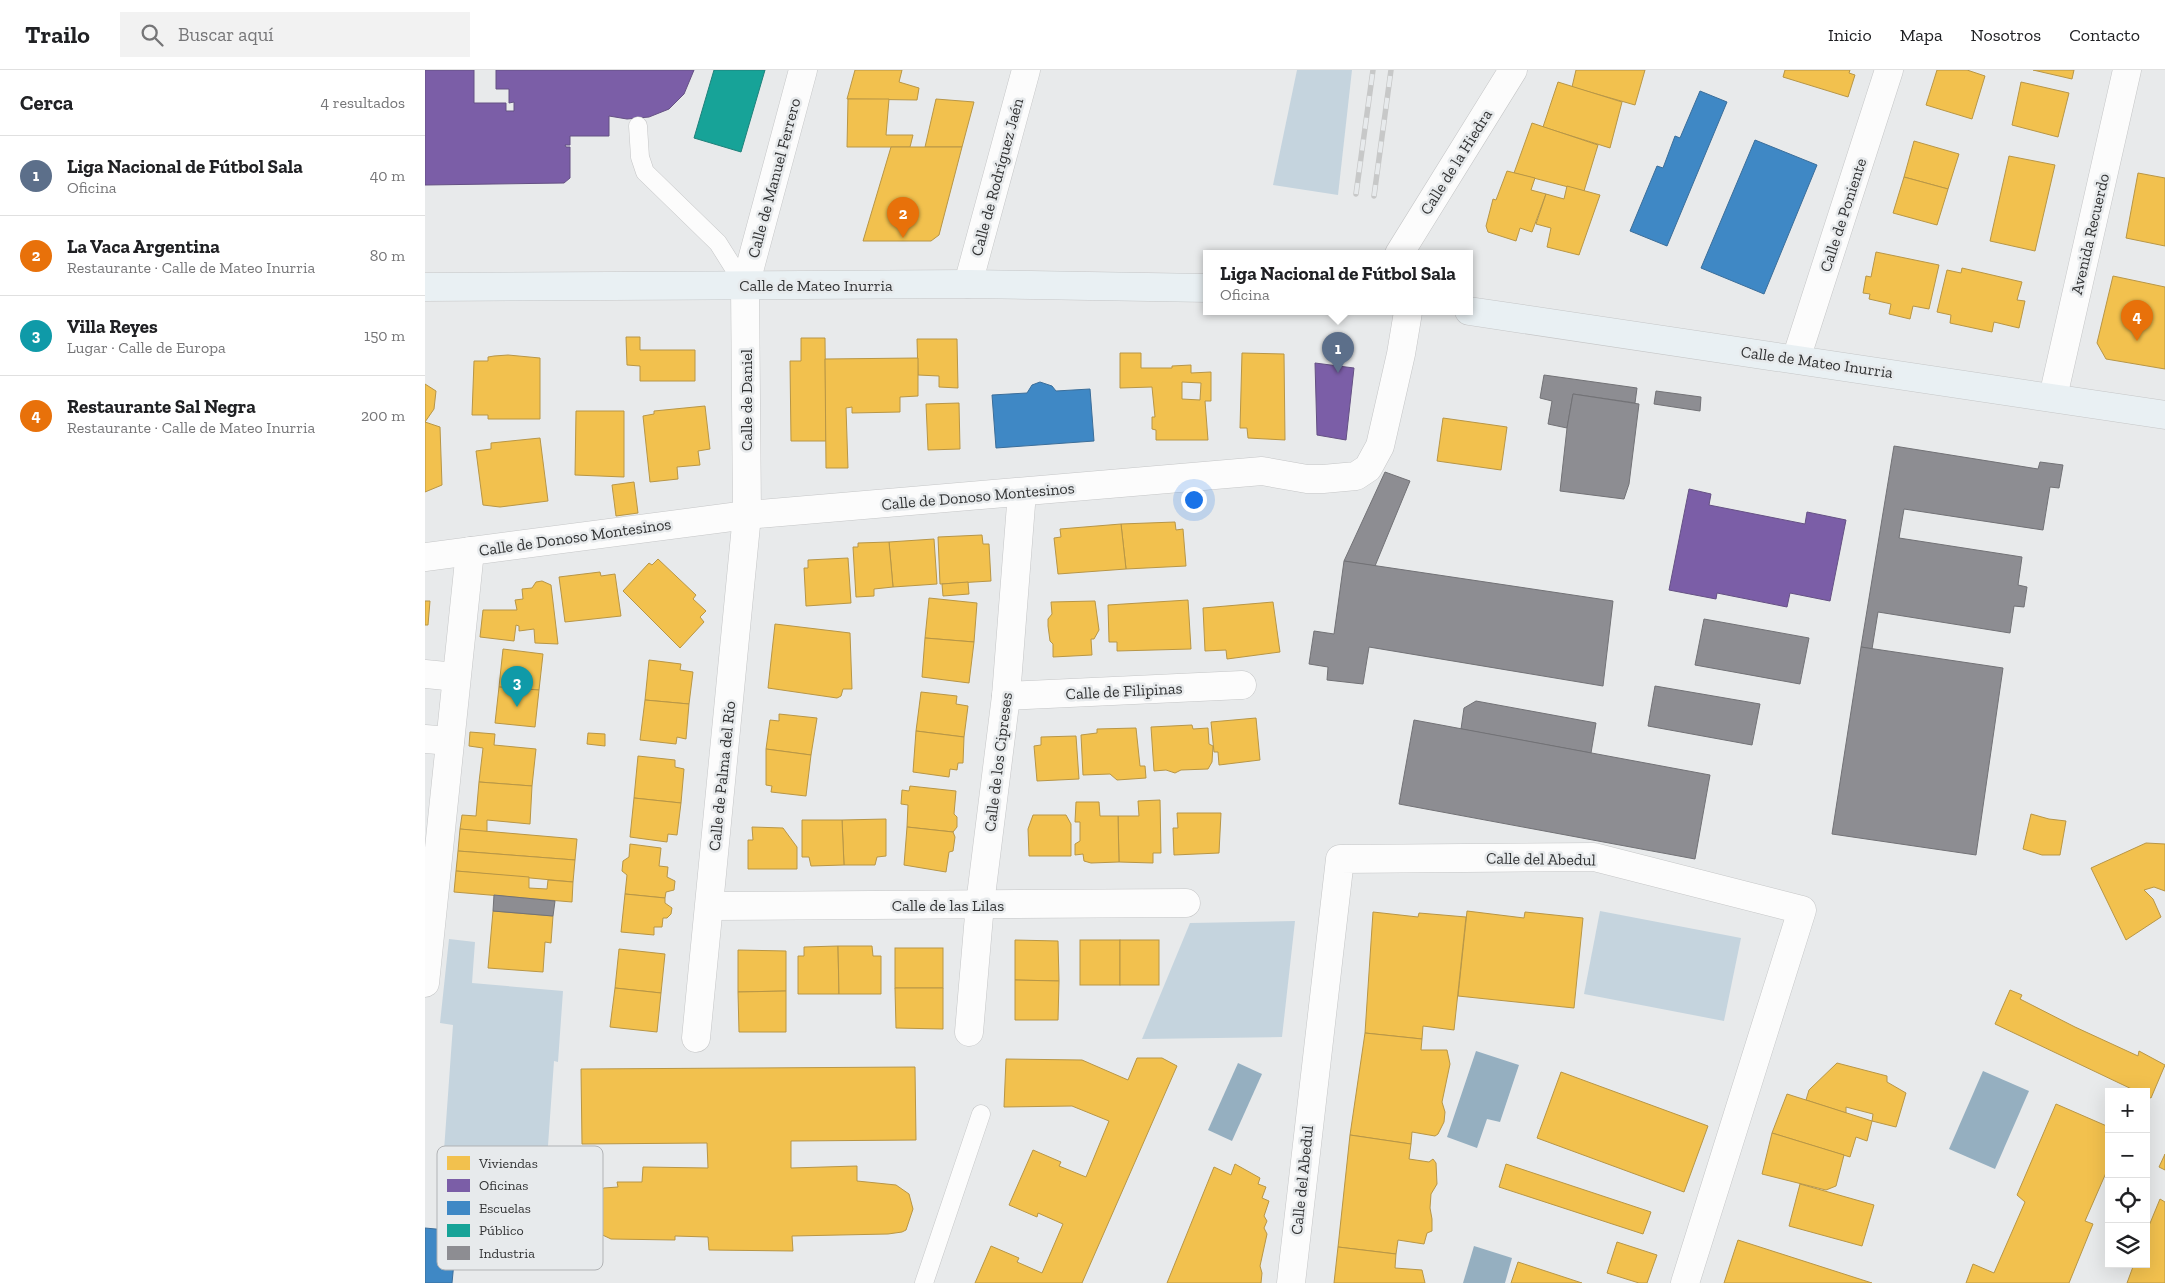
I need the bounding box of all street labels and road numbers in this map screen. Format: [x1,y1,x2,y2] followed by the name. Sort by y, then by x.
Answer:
[967,95,1027,258] street label: Calle de Rodríguez Jaén
[743,96,805,260] street label: Calle de Manuel Ferrero
[1416,106,1496,218] street label: Calle de la Hiedra
[1816,156,1870,274] street label: Calle de Poniente
[2067,172,2113,296] street label: Avenida Recuerdo
[739,276,893,295] street label: Calle de Mateo Inurria
[1740,342,1895,382] street label: Calle de Mateo Inurria
[737,349,756,451] street label: Calle de Daniel
[881,478,1075,514] street label: Calle de Donoso Montesinos
[478,514,672,560] street label: Calle de Donoso Montesinos
[1065,678,1183,704] street label: Calle de Filipinas
[980,691,1016,833] street label: Calle de los Cipreses
[705,700,739,852] street label: Calle de Palma del Río
[1486,849,1596,869] street label: Calle del Abedul
[892,896,1004,915] street label: Calle de las Lilas
[1287,1124,1317,1236] street label: Calle del Abedul

